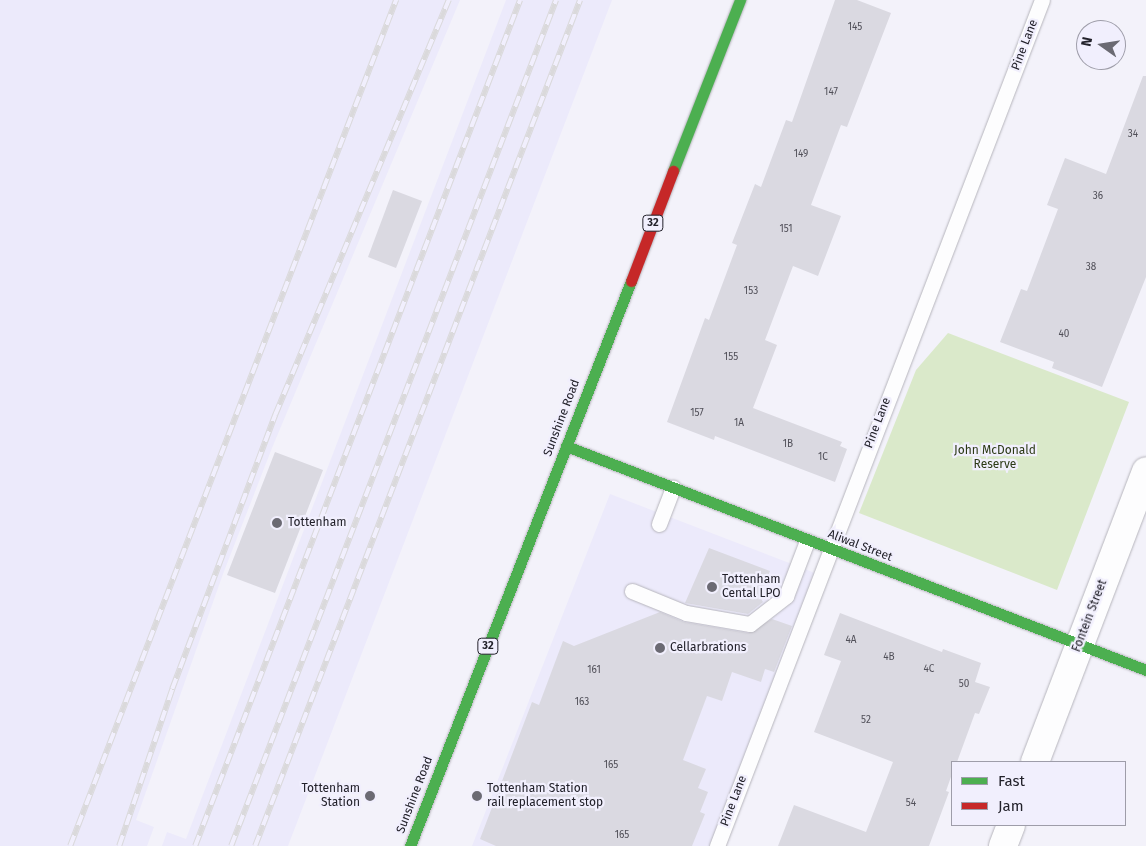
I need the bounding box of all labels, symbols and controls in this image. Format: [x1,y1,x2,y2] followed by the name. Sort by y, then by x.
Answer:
[1009,18,1041,72] street label: Pine Lane
[1076,20,1126,70] north arrow
[848,22,862,34] house number: 145
[1078,35,1096,48] text: N
[824,87,838,99] house number: 147
[1128,129,1138,141] house number: 34
[794,149,808,161] house number: 149
[1093,191,1103,203] house number: 36
[642,214,664,232] road number: 32
[779,224,793,236] house number: 151
[1086,262,1096,274] house number: 38
[744,286,758,298] house number: 153
[1059,329,1069,341] house number: 40
[724,352,738,364] house number: 155
[541,378,583,458] street label: Sunshine Road
[862,396,894,450] street label: Pine Lane
[690,408,704,420] house number: 157
[734,418,744,430] house number: 1A
[783,439,793,451] house number: 1B
[954,444,1036,472] park label: John McDonald Reserve
[818,452,828,464] house number: 1C
[270,516,284,530] marker: Tottenham
[288,516,346,530] place label: Tottenham
[826,527,894,565] street label: Aliwal Street
[722,573,781,601] place label: Tottenham Cental LPO
[1070,578,1110,654] street label: Fontein Street
[706,581,718,593] marker: Tottenham Cental LPO
[845,635,857,647] house number: 4A
[477,637,499,654] road number: 32
[670,641,746,655] place label: Cellarbrations
[654,642,666,654] marker: Cellarbrations
[883,652,895,664] house number: 4B
[924,664,934,676] house number: 4C
[587,665,601,677] house number: 161
[959,679,969,691] house number: 50
[575,697,589,709] house number: 163
[861,715,871,727] house number: 52
[394,755,436,835] street label: Sunshine Road
[604,760,618,772] house number: 165
[951,761,1126,826] legend
[998,772,1025,790] text: Fast
[718,774,750,828] street label: Pine Lane
[302,782,360,810] place label: Tottenham Station
[487,782,603,810] place label: Tottenham Station rail replacement stop
[364,790,376,802] marker: Tottenham Station
[471,790,483,802] marker: Tottenham Station rail replacement stop
[998,797,1024,815] text: Jam
[906,798,916,810] house number: 54
[615,830,629,842] house number: 165

